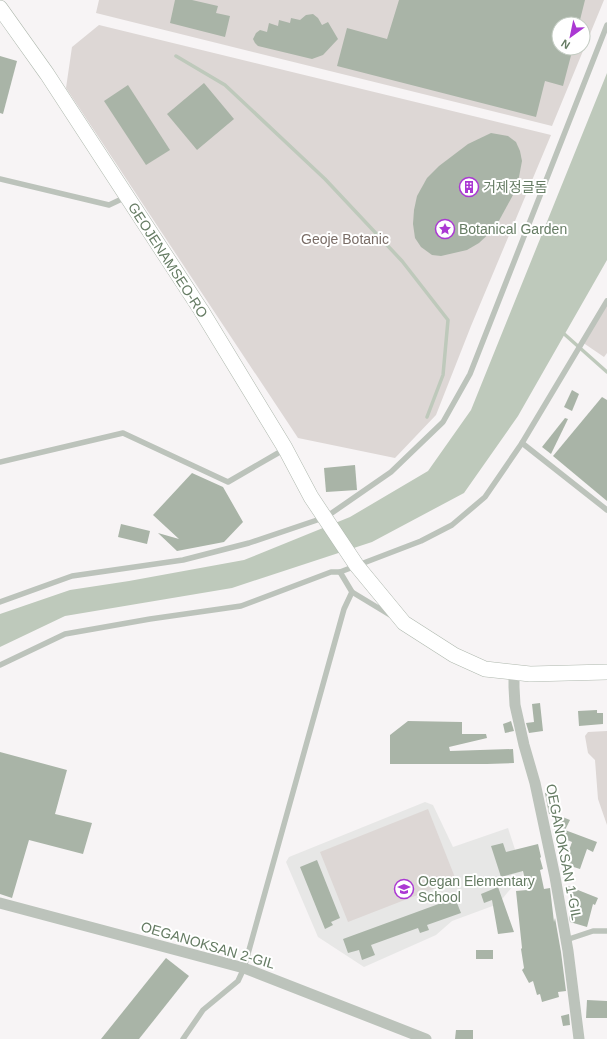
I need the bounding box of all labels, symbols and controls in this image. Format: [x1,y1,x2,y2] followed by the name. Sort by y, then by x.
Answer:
[551,16,591,56] north arrow
[559,37,572,52] text: N
[458,176,480,198] building icon: 거제정글돔
[483,179,548,195] place label: 거제정글돔
[125,200,211,321] street label: GEOJENAMSEO-RO
[434,218,456,240] place icon: Botanical Garden
[459,221,567,237] place label: Botanical Garden
[301,231,389,247] park label: Geoje Botanic
[543,783,585,922] street label: OEGANOKSAN 1-GIL
[418,873,535,905] place label: Oegan Elementary School
[393,878,415,900] school or university icon: Oegan Elementary School
[139,918,277,972] street label: OEGANOKSAN 2-GIL

